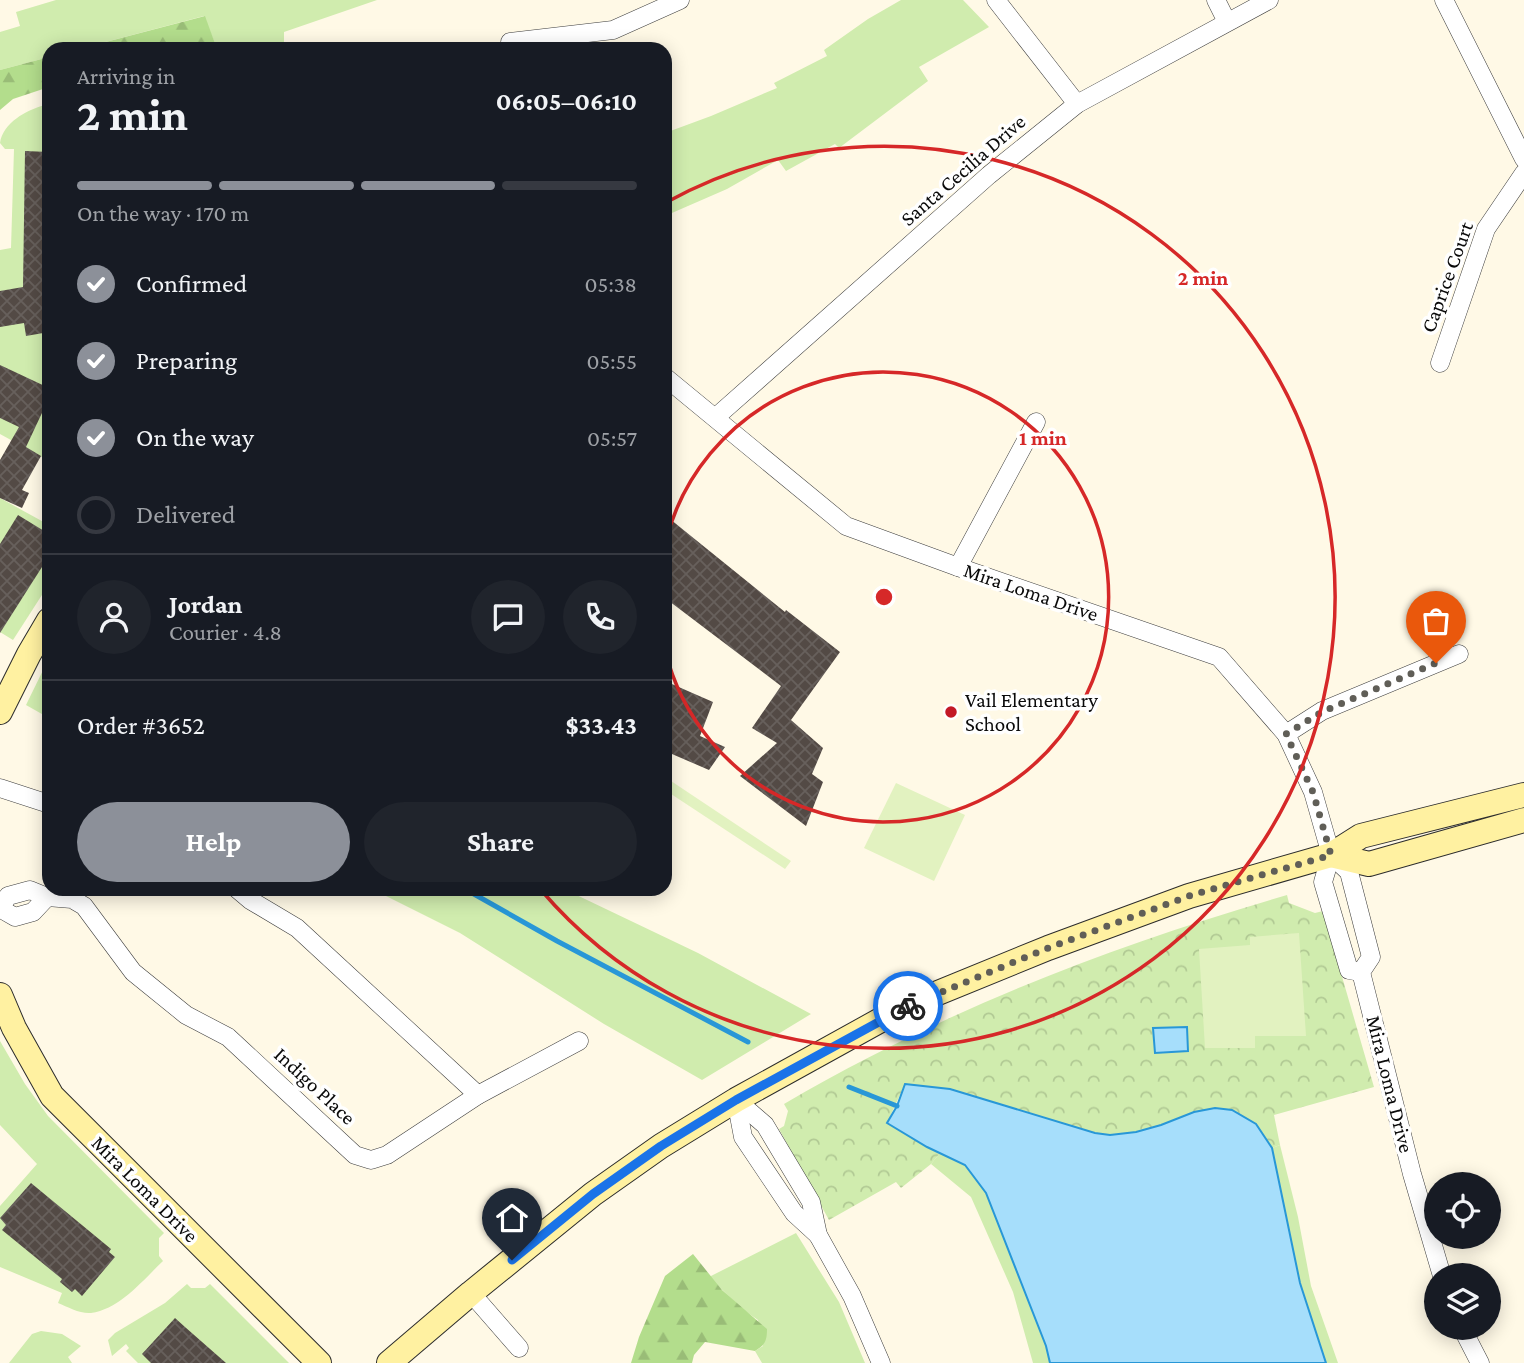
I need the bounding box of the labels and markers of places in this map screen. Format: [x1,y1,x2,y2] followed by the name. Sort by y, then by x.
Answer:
[872,585,896,609] centre of rings
[1406,591,1466,663] pin
[965,688,1098,736] place label: Vail Elementary School
[943,704,959,720] marker: Vail Elementary School
[482,1188,542,1260] pin

